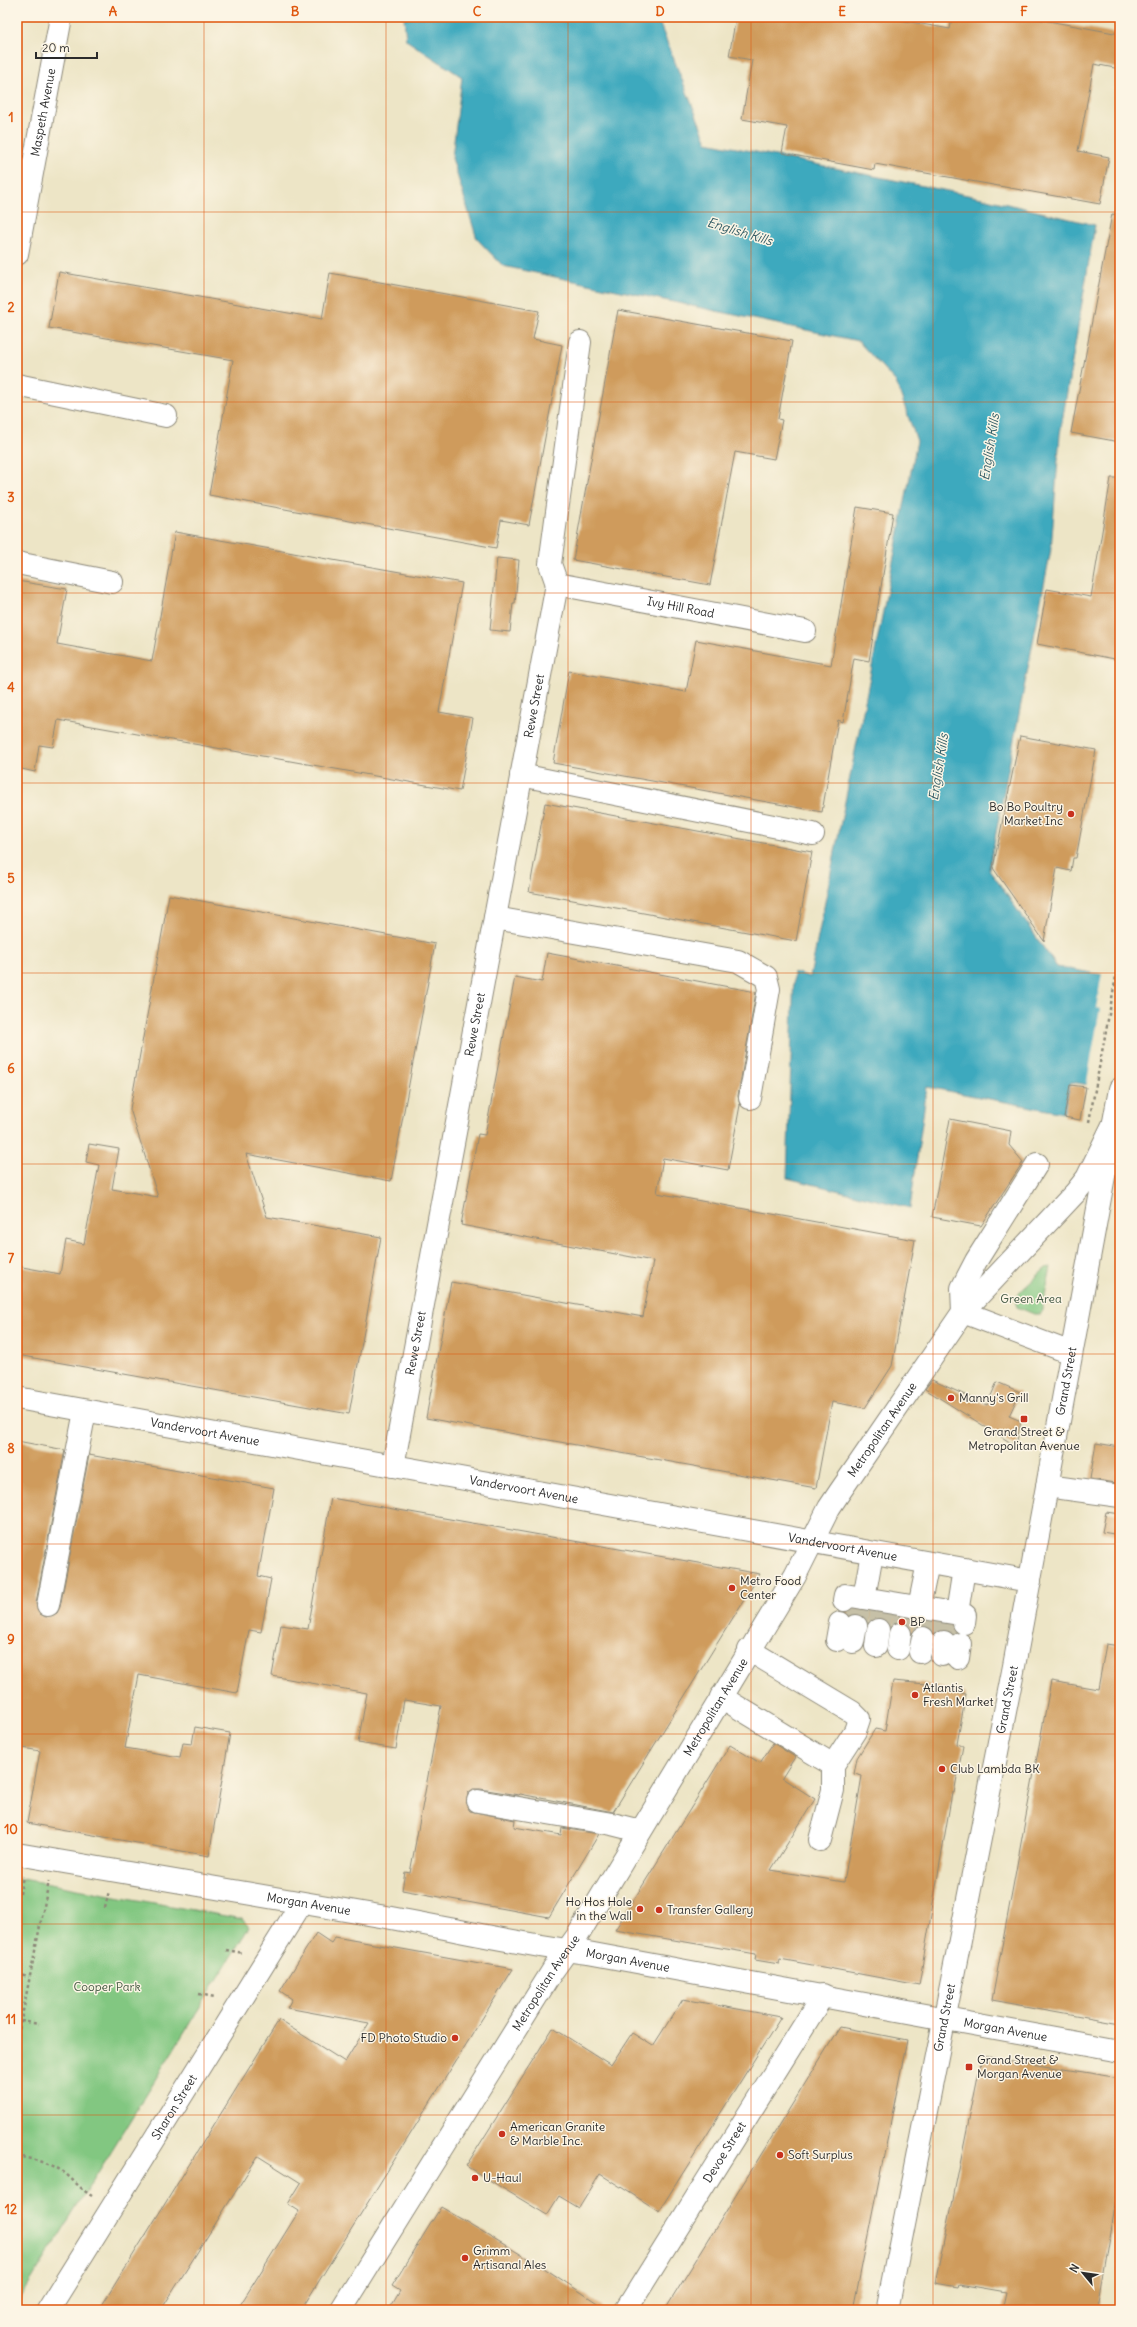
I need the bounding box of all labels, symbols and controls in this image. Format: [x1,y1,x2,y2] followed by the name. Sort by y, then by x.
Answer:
[109,3,118,20] text: A
[291,3,300,20] text: B
[473,3,482,20] text: C
[655,3,665,20] text: D
[838,3,846,20] text: E
[1020,3,1028,20] text: F
[36,34,97,60] scale bar
[42,40,70,55] text: 20 m
[27,67,58,158] street label: Maspeth Avenue
[8,109,14,126] text: 1
[705,214,776,250] water label: English Kills
[7,299,15,316] text: 2
[976,411,1003,482] water label: English Kills
[7,489,15,506] text: 3
[646,593,716,621] street label: Ivy Hill Road
[521,673,547,739] street label: Rewe Street
[7,679,15,696] text: 4
[925,731,952,802] water label: English Kills
[989,799,1063,828] place label: Bo Bo Poultry Market Inc
[1066,809,1076,819] marker: Bo Bo Poultry Market Inc
[7,870,15,887] text: 5
[461,991,488,1058] street label: Rewe Street
[7,1060,15,1077] text: 6
[8,1250,15,1267] text: 7
[1000,1291,1062,1306] park label: Green Area
[402,1310,429,1376] street label: Rewe Street
[1052,1346,1079,1416] street label: Grand Street
[844,1379,920,1480] street label: Metropolitan Avenue
[959,1390,1028,1405] place label: Manny's Grill
[946,1393,956,1403] marker: Manny's Grill
[149,1414,261,1449] street label: Vandervoort Avenue
[1019,1414,1029,1424] marker: Grand Street & Metropolitan Avenue
[968,1424,1080,1453] place label: Grand Street & Metropolitan Avenue
[7,1440,15,1457] text: 8
[468,1472,580,1506] street label: Vandervoort Avenue
[787,1529,898,1564] street label: Vandervoort Avenue
[740,1573,801,1602] place label: Metro Food Center
[727,1583,737,1593] marker: Metro Food Center
[910,1614,925,1629] place label: BP
[897,1617,907,1627] marker: BP
[7,1631,15,1648] text: 9
[680,1655,751,1759] street label: Metropolitan Avenue
[993,1664,1021,1735] street label: Grand Street
[923,1680,993,1709] place label: Atlantis Fresh Market
[910,1690,920,1700] marker: Atlantis Fresh Market
[950,1761,1040,1776] place label: Club Lambda BK
[937,1764,947,1774] marker: Club Lambda BK
[4,1821,18,1838] text: 10
[266,1889,352,1918] street label: Morgan Avenue
[566,1894,632,1923] place label: Ho Hos Hole in the Wall
[667,1902,753,1917] place label: Transfer Gallery
[635,1904,645,1914] marker: Ho Hos Hole in the Wall
[654,1905,664,1915] marker: Transfer Gallery
[509,1932,583,2034] street label: Metropolitan Avenue
[585,1945,671,1975] street label: Morgan Avenue
[73,1979,141,1994] park label: Cooper Park
[930,1982,958,2053] street label: Grand Street
[6,2011,16,2028] text: 11
[962,2014,1049,2044] street label: Morgan Avenue
[360,2030,447,2045] place label: FD Photo Studio
[450,2033,460,2043] marker: FD Photo Studio
[977,2052,1062,2081] place label: Grand Street & Morgan Avenue
[964,2062,974,2072] marker: Grand Street & Morgan Avenue
[148,2072,200,2142] street label: Sharon Street
[510,2119,605,2148] place label: American Granite & Marble Inc.
[700,2119,749,2185] street label: Devoe Street
[497,2129,507,2139] marker: American Granite & Marble Inc.
[788,2147,853,2162] place label: Soft Surplus
[775,2150,785,2160] marker: Soft Surplus
[483,2170,521,2185] place label: U-Haul
[470,2173,480,2183] marker: U-Haul
[5,2201,17,2218] text: 12
[473,2243,546,2272] place label: Grimm Artisanal Ales
[460,2253,470,2263] marker: Grimm Artisanal Ales
[1063,2253,1103,2293] north arrow
[1066,2261,1082,2275] text: N

